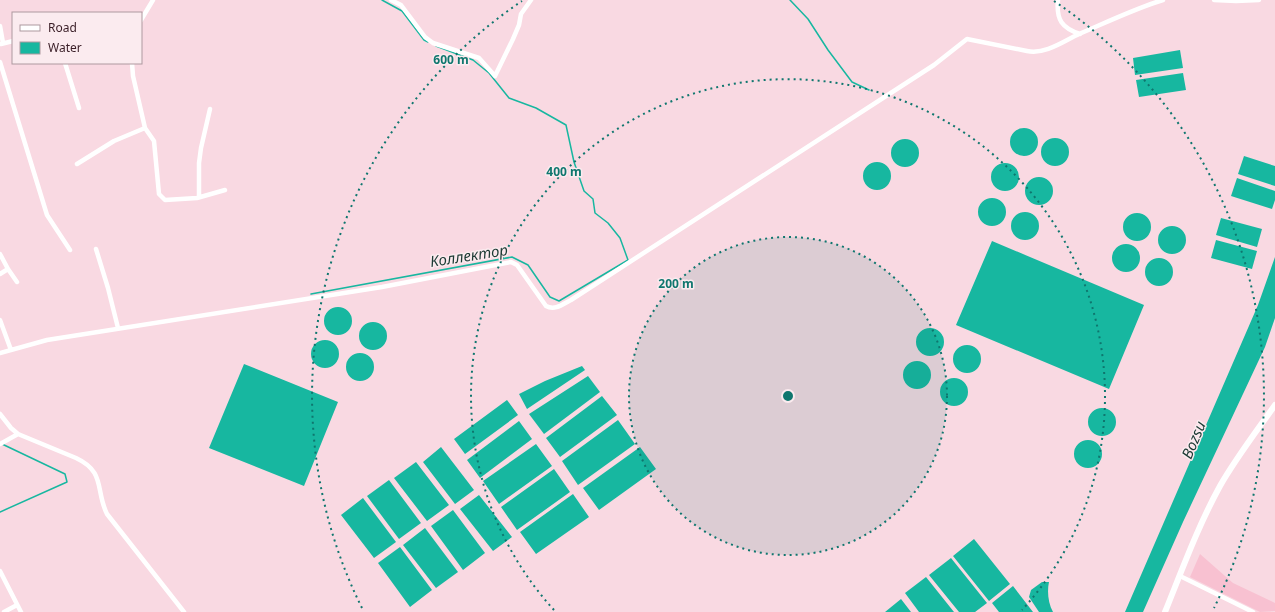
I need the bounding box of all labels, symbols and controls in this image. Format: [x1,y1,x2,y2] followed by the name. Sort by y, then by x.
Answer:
[12,12,142,64] legend
[48,19,77,36] text: Road
[48,39,82,56] text: Water
[433,51,469,68] text: 600 m
[546,163,582,180] text: 400 m
[428,239,509,271] water label: Коллектор
[658,275,694,292] text: 200 m
[781,389,795,403] centre of rings
[1176,417,1210,462] water label: Bozsu

